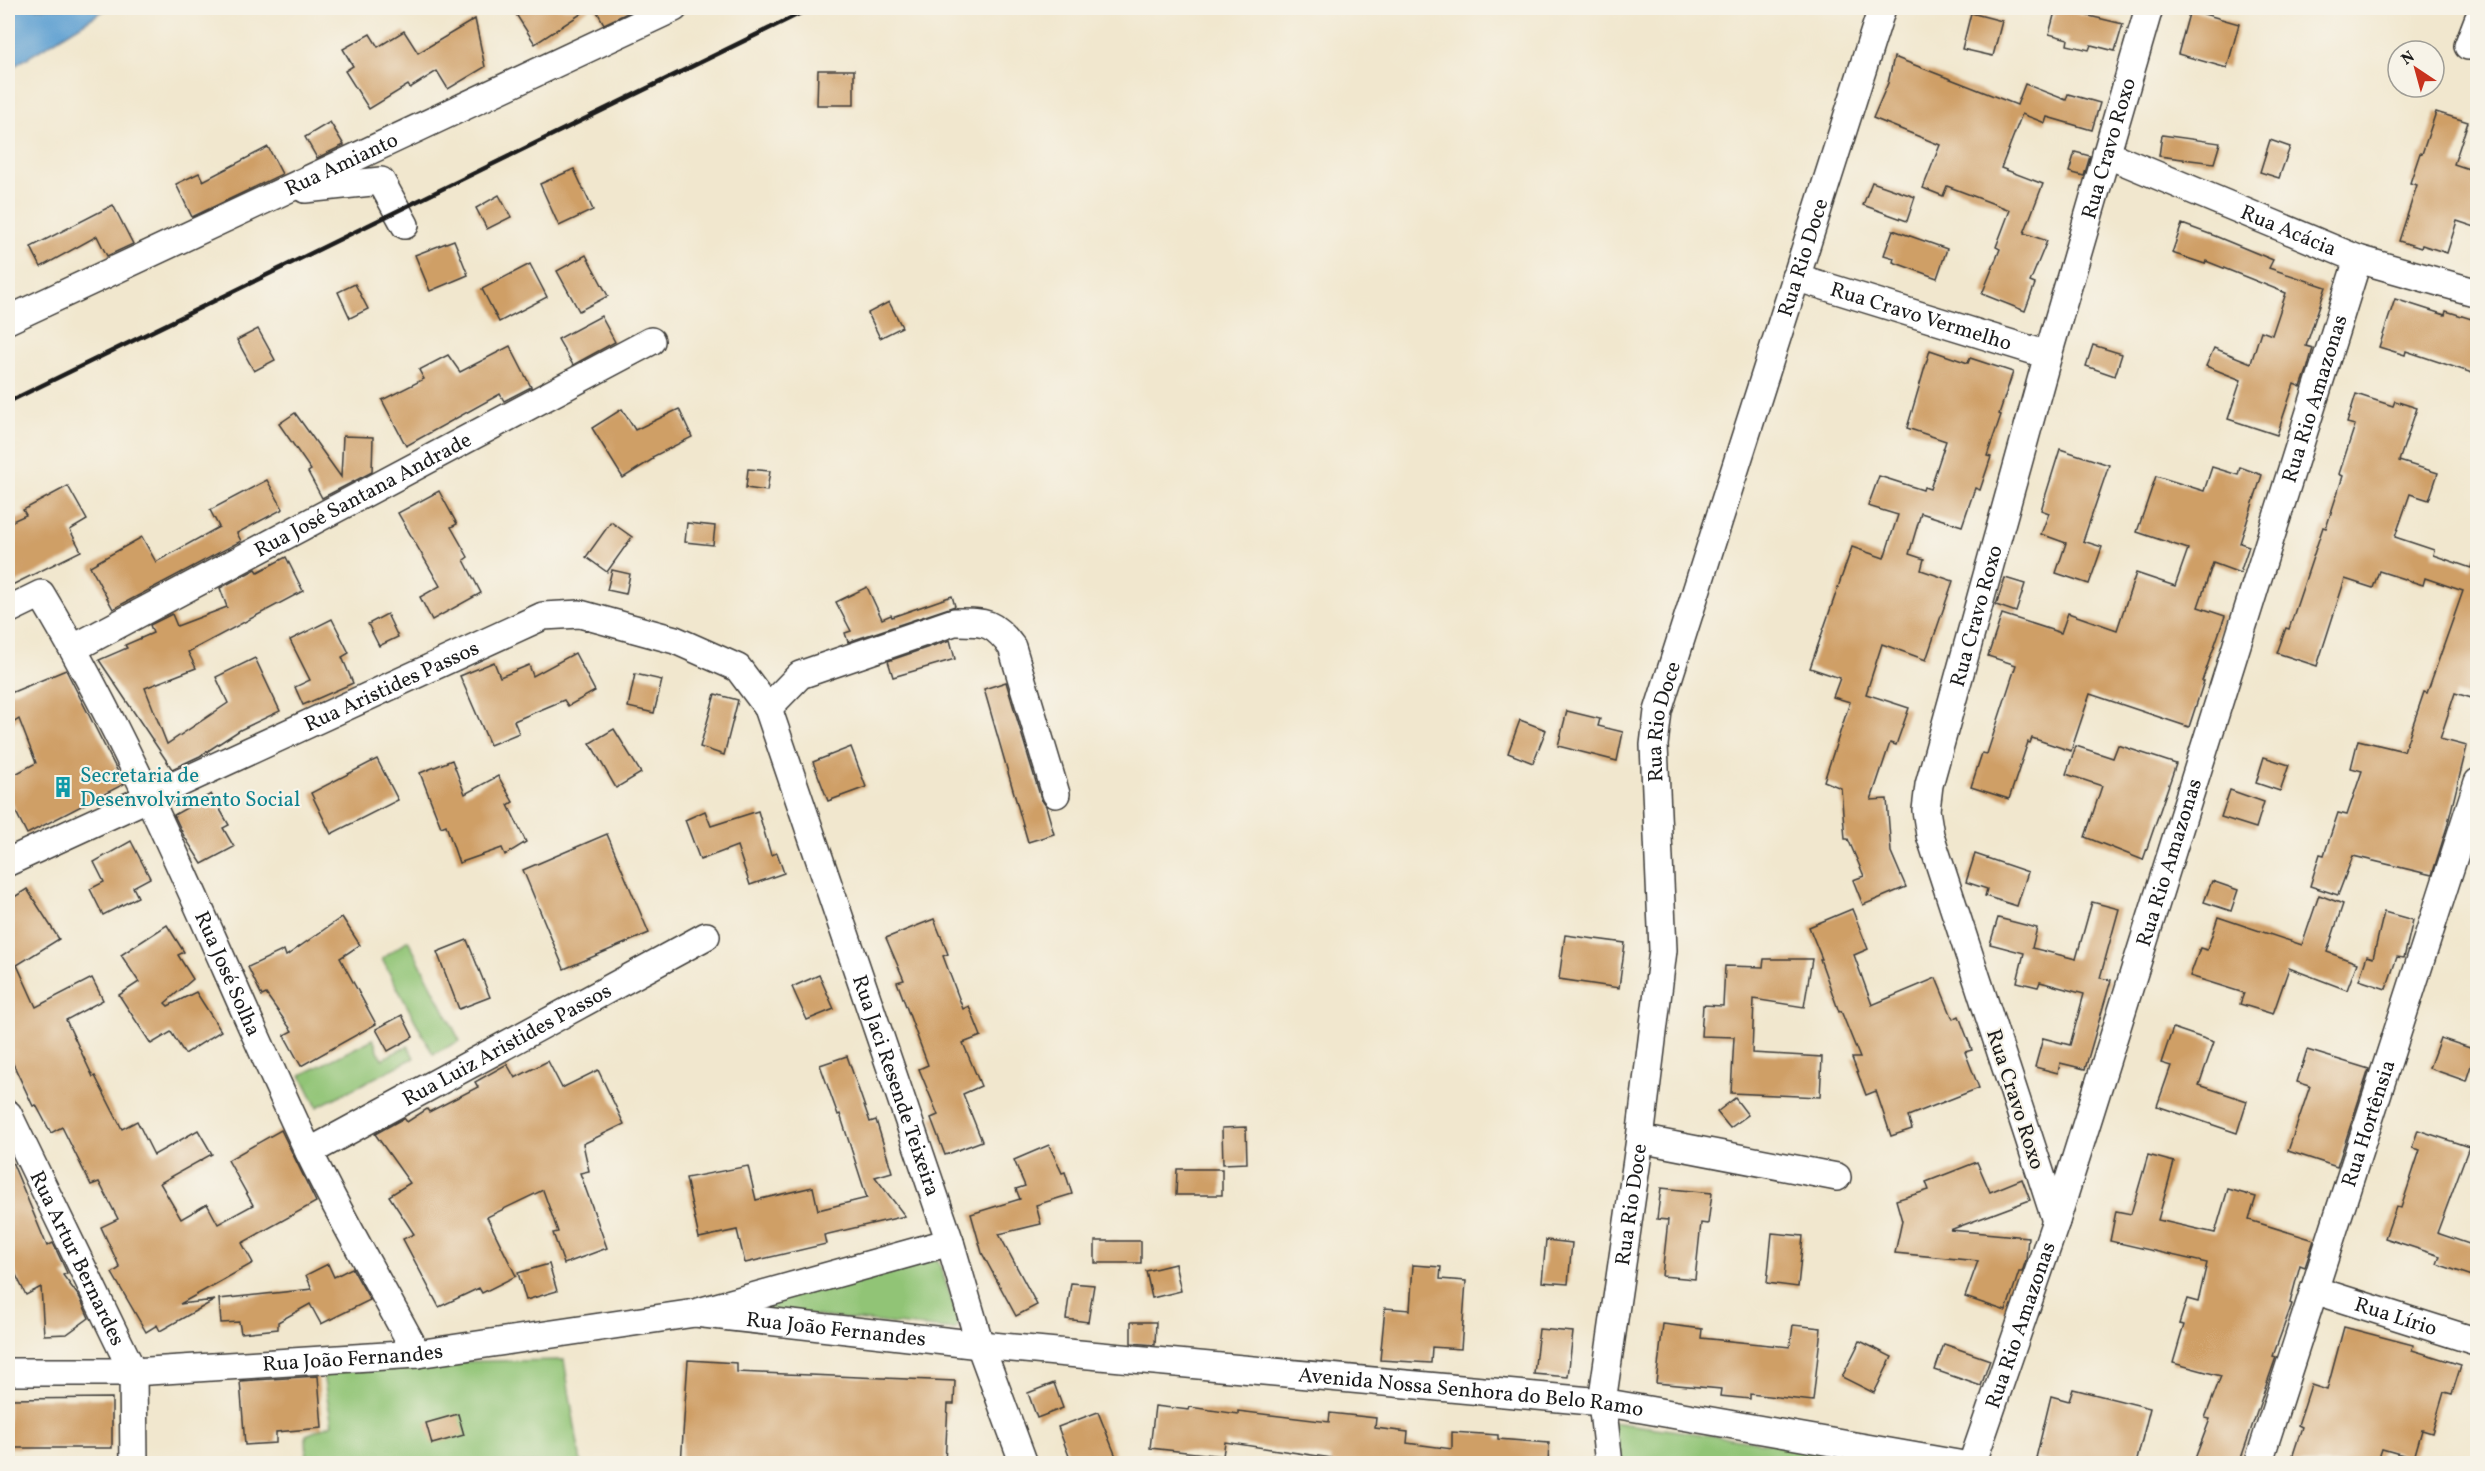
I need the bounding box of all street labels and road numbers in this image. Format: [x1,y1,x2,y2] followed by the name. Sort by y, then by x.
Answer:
[2075,75,2144,223] street label: Rua Cravo Roxo
[280,126,403,204] street label: Rua Amianto
[1771,195,1836,321] street label: Rua Rio Doce
[2236,199,2341,264] street label: Rua Acácia
[1826,276,2015,359] street label: Rua Cravo Vermelho
[2276,311,2356,487] street label: Rua Rio Amazonas
[250,426,477,565] street label: Rua José Santana Andrade
[1944,542,2011,691] street label: Rua Cravo Roxo
[300,634,484,740] street label: Rua Aristides Passos
[1641,658,1689,783] street label: Rua Rio Doce
[2130,775,2210,950] street label: Rua Rio Amazonas
[186,907,267,1041] street label: Rua José Solha
[844,971,946,1200] street label: Rua Jaci Resende Teixeira
[398,977,617,1114] street label: Rua Luiz Aristides Passos
[1978,1026,2051,1173] street label: Rua Cravo Roxo
[2335,1056,2403,1191] street label: Rua Hortênsia
[1609,1142,1655,1268] street label: Rua Rio Doce
[22,1166,131,1351] street label: Rua Artur Bernardes
[1979,1238,2064,1413] street label: Rua Rio Amazonas
[2350,1291,2441,1344] street label: Rua Lírio
[745,1306,927,1355] street label: Rua João Fernandes
[262,1337,445,1380] street label: Rua João Fernandes
[1297,1361,1646,1425] street label: Avenida Nossa Senhora do Belo Ramo

